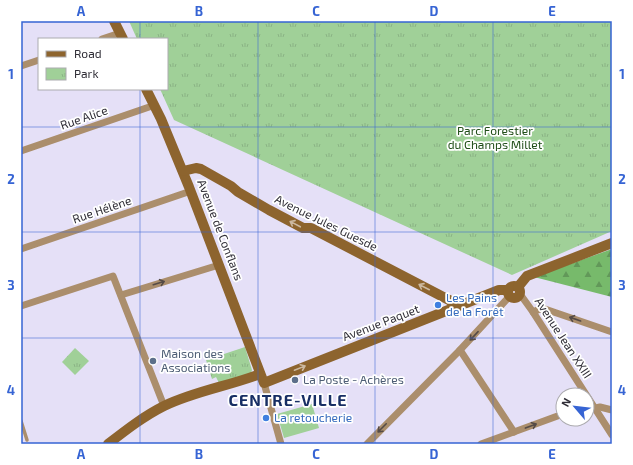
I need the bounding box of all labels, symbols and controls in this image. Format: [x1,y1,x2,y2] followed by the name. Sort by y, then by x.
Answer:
[77,3,86,19] text: A
[195,3,203,19] text: B
[312,3,320,19] text: C
[430,3,439,19] text: D
[548,3,556,19] text: E
[38,38,168,90] legend
[74,46,102,60] text: Road
[8,66,14,82] text: 1
[74,66,99,80] text: Park
[619,66,625,82] text: 1
[58,102,109,132] street label: Rue Alice
[448,123,543,151] park label: Parc Forestier du Champs Millet
[7,171,15,187] text: 2
[618,171,626,187] text: 2
[195,177,247,282] street label: Avenue de Conflans
[273,191,380,253] street label: Avenue Jules Guesde
[70,192,133,226] street label: Rue Hélène
[290,220,302,228] one-way arrow
[7,277,15,293] text: 3
[618,277,626,293] text: 3
[152,279,164,287] one-way arrow
[418,283,430,291] one-way arrow
[446,290,504,318] place label: Les Pains de la Forêt
[533,294,595,380] street label: Avenue Jean XXIII
[433,300,443,310] marker: Les Pains de la Forêt
[340,301,421,343] street label: Avenue Paquet
[569,315,581,323] one-way arrow
[469,331,479,341] one-way arrow
[161,346,230,374] place label: Maison des Associations
[148,356,158,366] marker: Maison des Associations
[293,363,305,371] one-way arrow
[303,372,404,386] place label: La Poste - Achères
[290,375,300,385] marker: La Poste - Achères
[7,382,15,398] text: 4
[618,382,626,398] text: 4
[555,387,595,427] north arrow
[228,390,348,409] district label: CENTRE-VILLE
[558,395,573,409] text: N
[274,410,352,424] place label: La retoucherie
[261,413,271,423] marker: La retoucherie
[524,422,537,429] one-way arrow
[377,423,387,433] one-way arrow
[77,446,86,462] text: A
[195,446,203,462] text: B
[312,446,320,462] text: C
[430,446,439,462] text: D
[548,446,556,462] text: E

